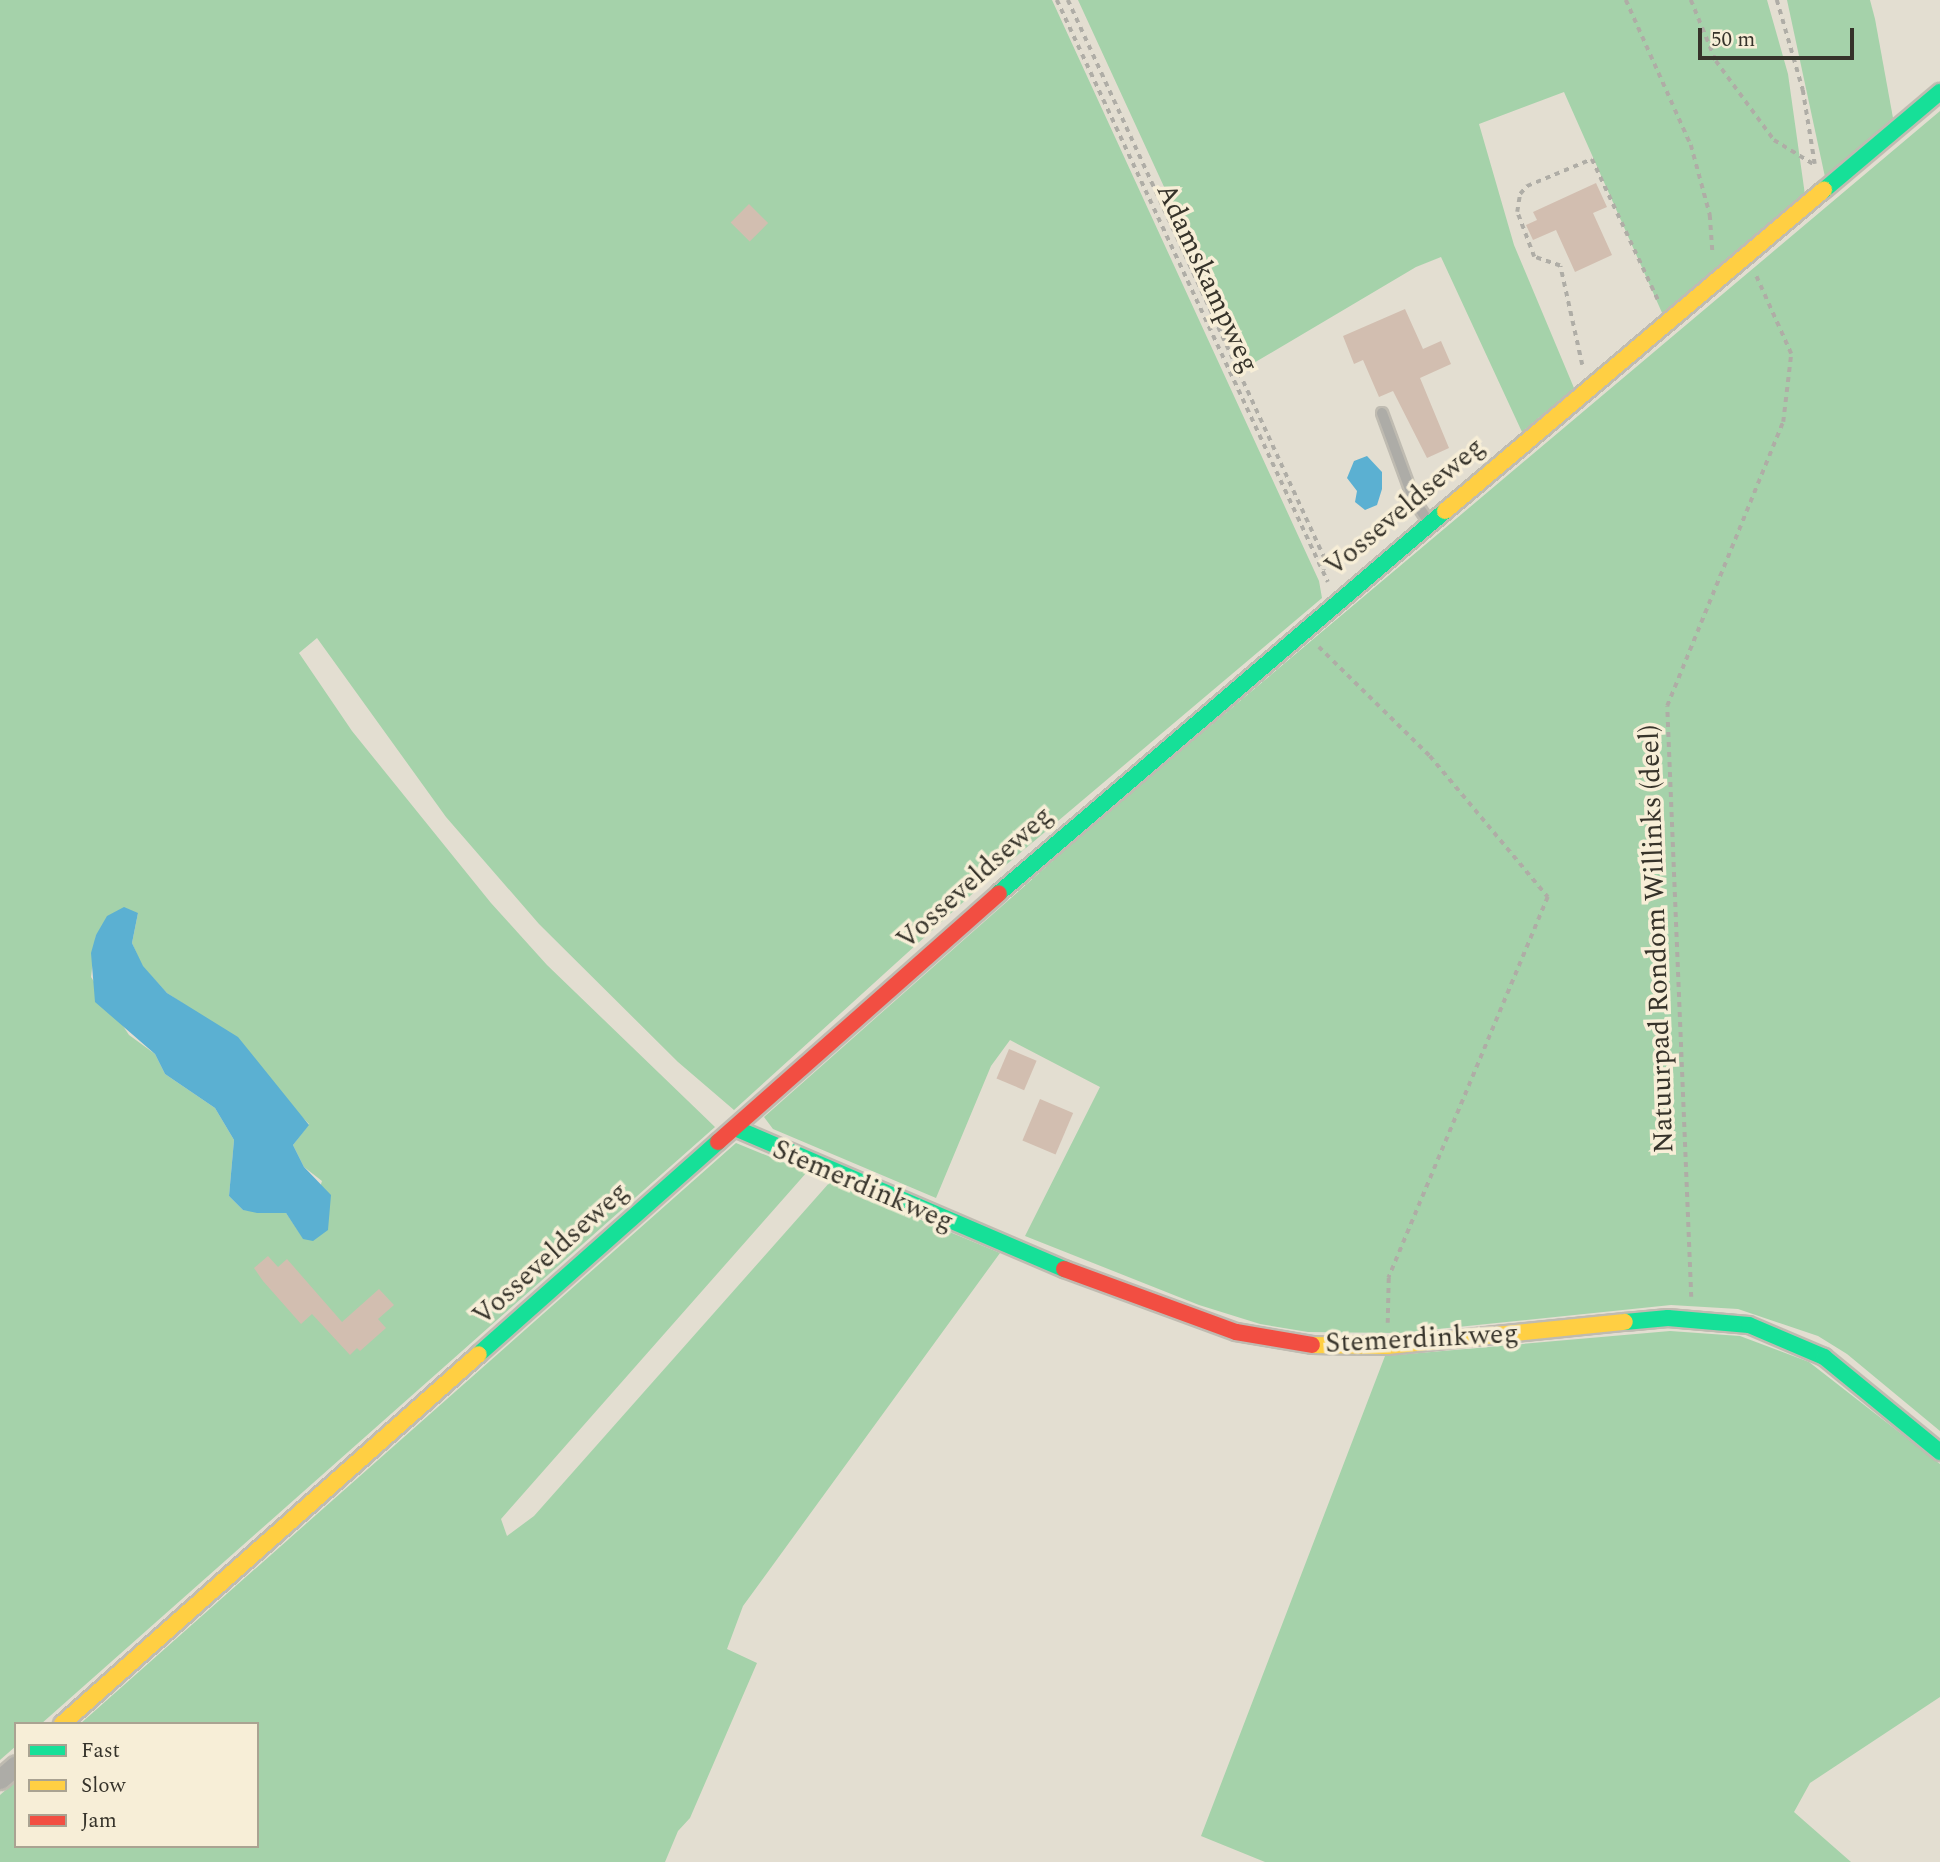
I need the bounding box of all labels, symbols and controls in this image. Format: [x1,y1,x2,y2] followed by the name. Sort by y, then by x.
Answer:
[1702,14,1858,58] scale bar
[1711,24,1755,56] text: 50 m
[1149,178,1265,378] street label: Adamskampweg
[1318,430,1492,584] street label: Vosseveldseweg
[1633,724,1681,1154] street label: Natuurpad Rondom Willinks (deel)
[890,799,1060,957] street label: Vosseveldseweg
[767,1133,959,1239] street label: Stemerdinkweg
[466,1175,636,1333] street label: Vosseveldseweg
[1324,1317,1520,1361] street label: Stemerdinkweg
[14,1722,259,1848] legend
[81,1735,120,1767] text: Fast
[81,1770,125,1802] text: Slow
[81,1805,117,1837] text: Jam

